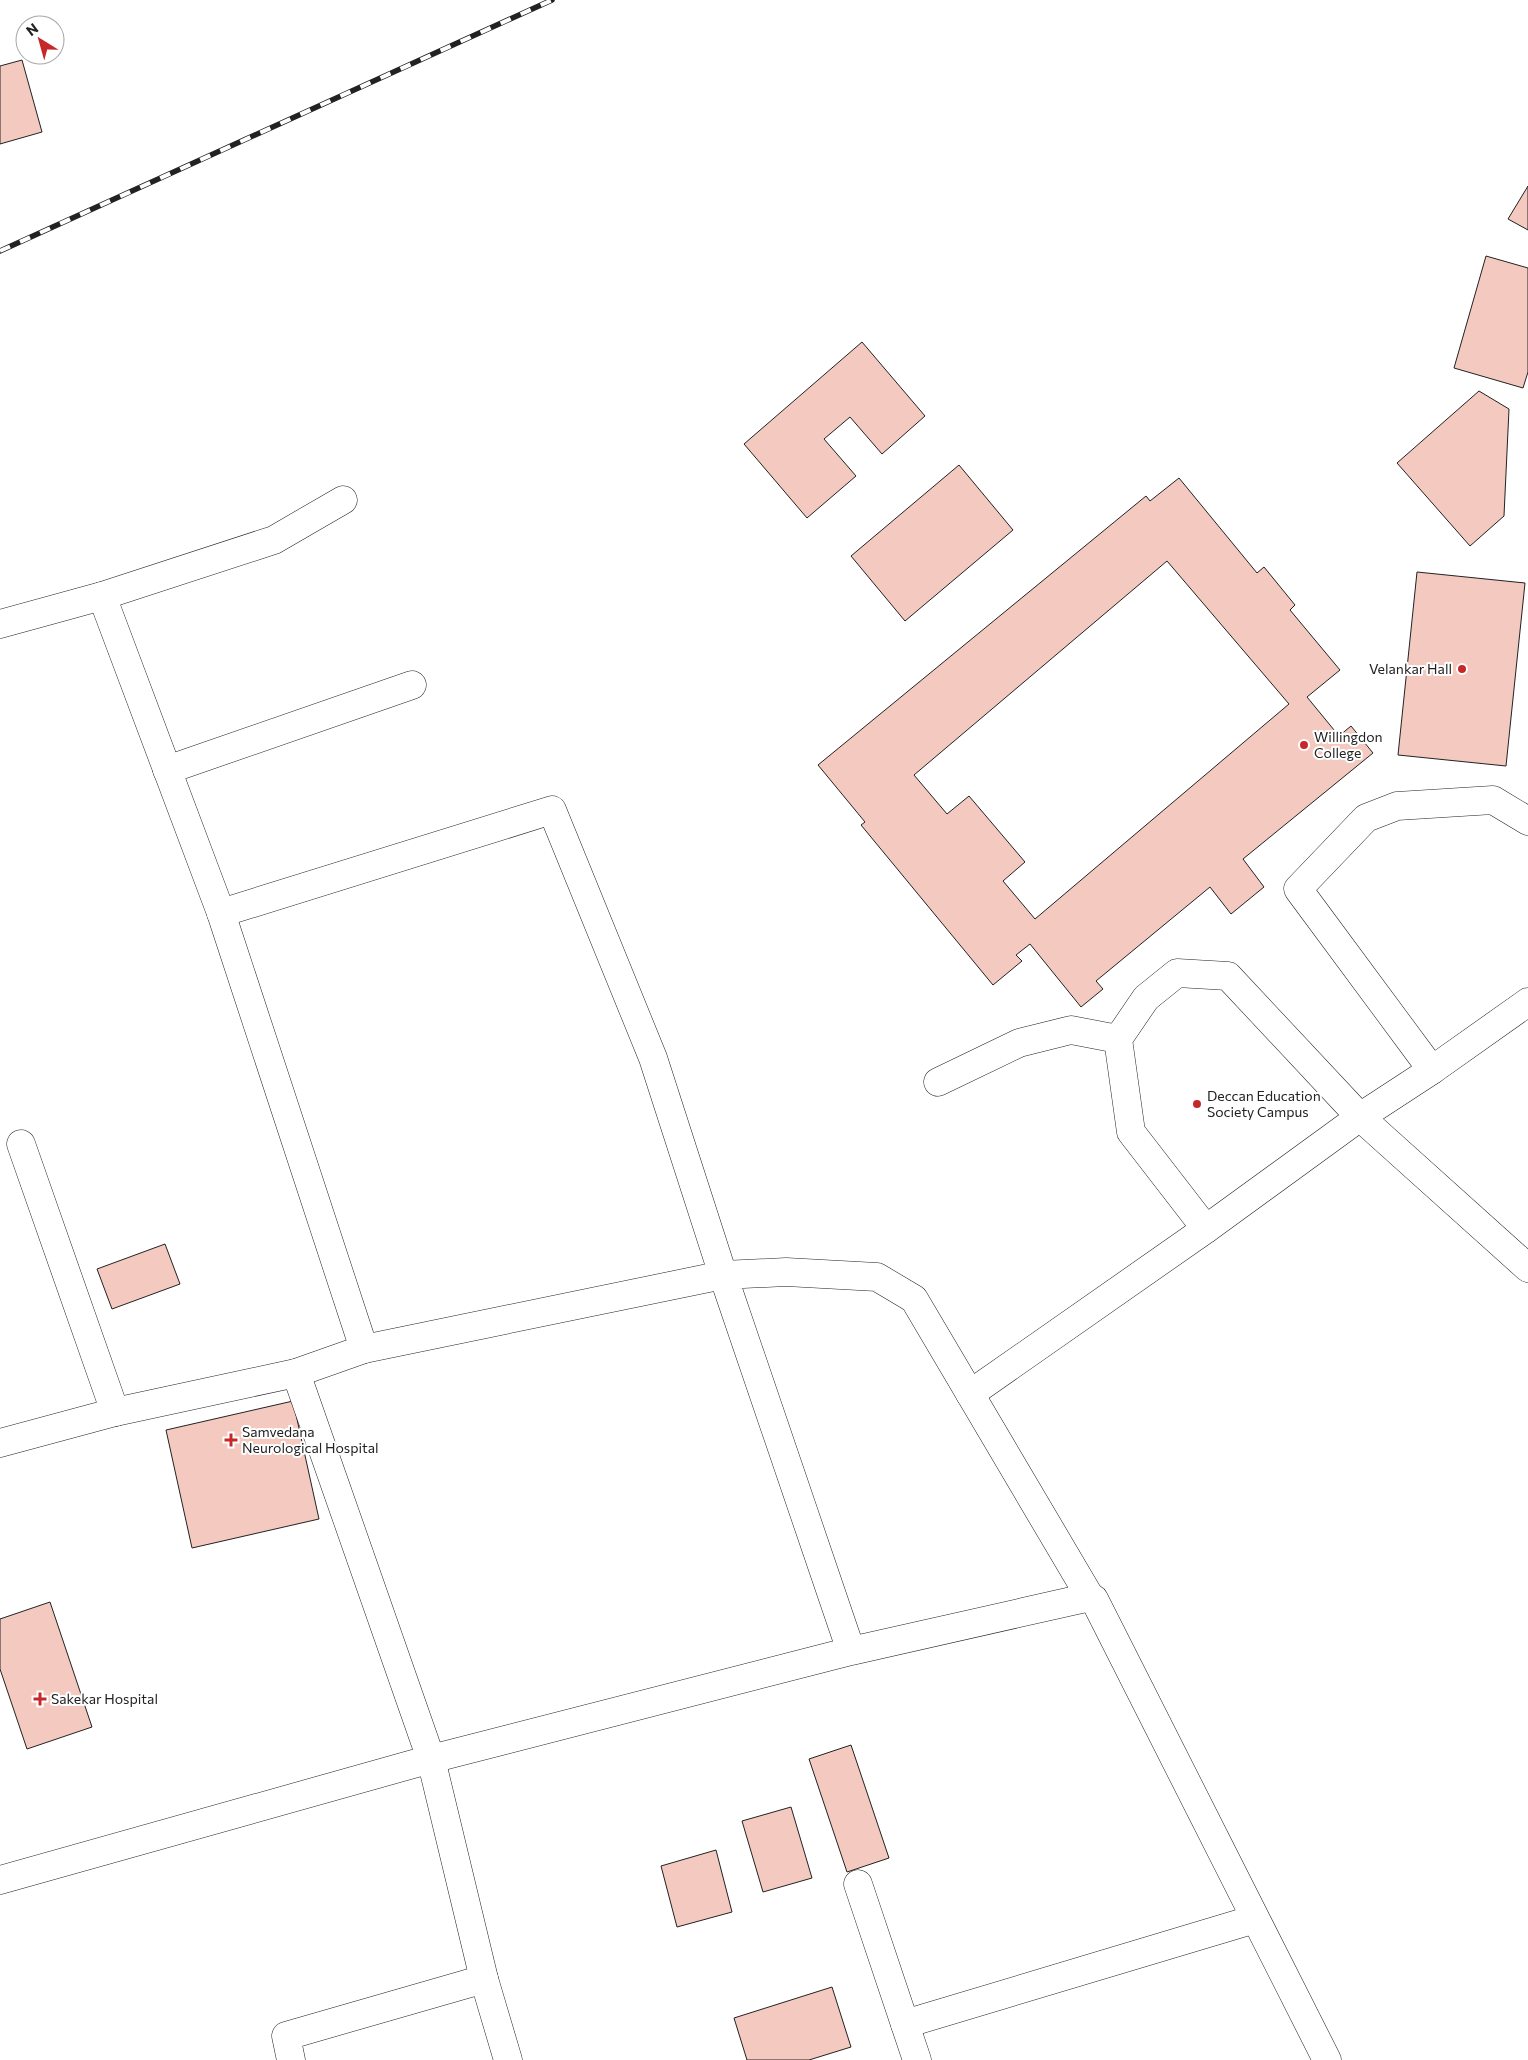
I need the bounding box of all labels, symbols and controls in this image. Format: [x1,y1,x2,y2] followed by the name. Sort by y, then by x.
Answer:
[15,15,65,65] north arrow
[23,19,41,39] text: N
[1369,660,1452,677] place label: Velankar Hall
[1456,663,1468,675] marker: Velankar Hall
[1314,728,1383,761] place label: Willingdon College
[1298,739,1310,751] marker: Willingdon College
[1207,1087,1321,1120] place label: Deccan Education Society Campus
[1191,1098,1203,1110] marker: Deccan Education Society Campus
[242,1423,379,1456] place label: Samvedana Neurological Hospital
[224,1433,238,1447] marker: Samvedana Neurological Hospital
[51,1690,158,1707] place label: Sakekar Hospital
[33,1692,47,1706] marker: Sakekar Hospital

